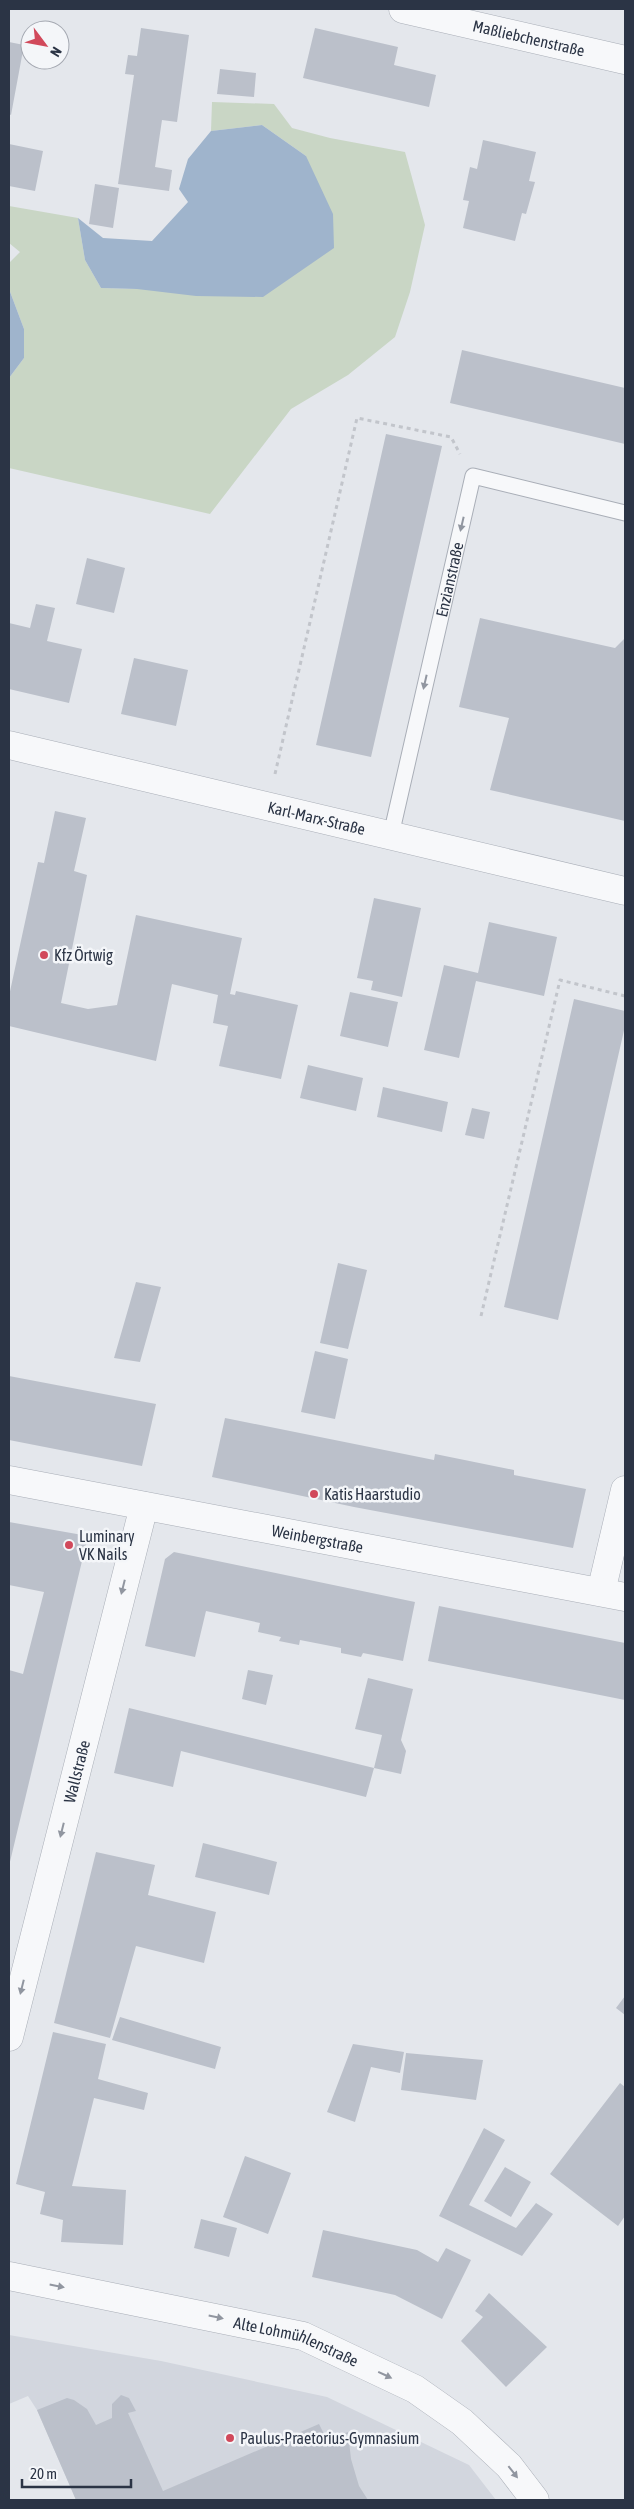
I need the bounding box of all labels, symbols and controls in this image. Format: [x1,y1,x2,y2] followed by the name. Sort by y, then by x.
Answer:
[471,16,586,59] street label: Maßliebchenstraße
[20,20,70,70] north arrow
[47,44,65,60] text: N
[458,516,466,531] one-way arrow
[432,540,467,619] street label: Enzianstraße
[421,675,429,690] one-way arrow
[266,798,367,838] street label: Karl-Marx-Straße
[54,946,113,965] place label: Kfz Örtwig
[38,949,50,961] marker: Kfz Örtwig
[324,1485,421,1503] place label: Katis Haarstudio
[308,1488,320,1500] marker: Katis Haarstudio
[270,1521,365,1556] street label: Weinbergstraße
[79,1527,135,1563] place label: Luminary VK Nails
[63,1539,75,1551] marker: Luminary VK Nails
[119,1580,127,1595] one-way arrow
[60,1738,93,1805] street label: Wallstraße
[57,1822,65,1837] one-way arrow
[17,1980,25,1995] one-way arrow
[49,2282,65,2290] one-way arrow
[208,2313,224,2321] one-way arrow
[232,2313,361,2370] street label: Alte Lohmühlenstraße
[378,2371,392,2379] one-way arrow
[240,2429,419,2448] place label: Paulus-Praetorius-Gymnasium
[224,2432,236,2444] marker: Paulus-Praetorius-Gymnasium
[22,2456,131,2488] scale bar
[30,2465,57,2482] text: 20 m
[508,2465,519,2478] one-way arrow

